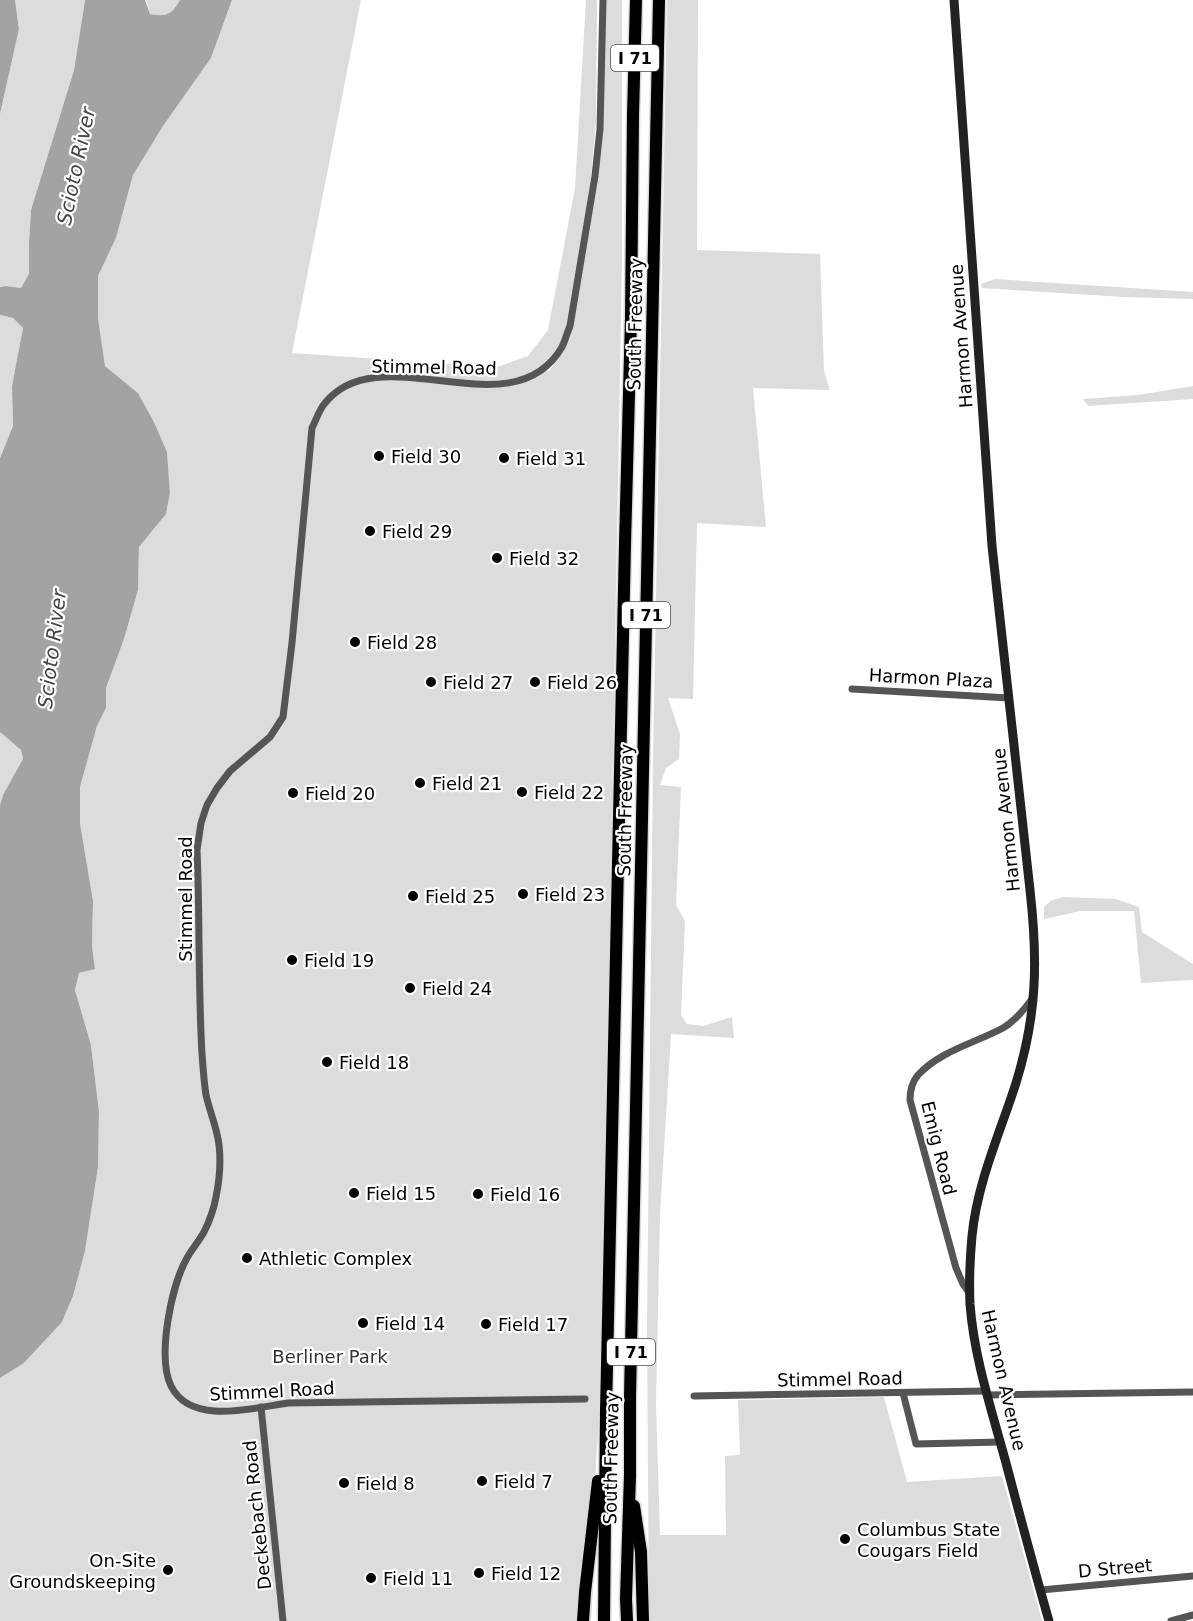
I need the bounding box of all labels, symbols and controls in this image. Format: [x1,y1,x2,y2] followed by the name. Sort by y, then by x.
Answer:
[611,45,659,71] road number: I 71
[52,103,101,227] water label: Scioto River
[623,257,647,390] street label: South Freeway
[945,263,977,409] street label: Harmon Avenue
[371,355,497,379] street label: Stimmel Road
[391,446,461,467] place label: Field 30
[516,448,586,469] place label: Field 31
[372,449,386,463] marker: Field 30
[497,451,511,465] marker: Field 31
[382,521,452,542] place label: Field 29
[363,524,377,538] marker: Field 29
[509,548,579,569] place label: Field 32
[490,551,504,565] marker: Field 32
[33,586,71,710] water label: Scioto River
[622,602,670,628] road number: I 71
[367,632,437,653] place label: Field 28
[348,635,362,649] marker: Field 28
[868,664,994,692] street label: Harmon Plaza
[443,672,513,693] place label: Field 27
[547,672,617,693] place label: Field 26
[424,675,438,689] marker: Field 27
[528,675,542,689] marker: Field 26
[613,743,637,876] street label: South Freeway
[988,747,1024,893] street label: Harmon Avenue
[432,773,502,794] place label: Field 21
[413,776,427,790] marker: Field 21
[534,782,604,803] place label: Field 22
[305,783,375,804] place label: Field 20
[515,785,529,799] marker: Field 22
[286,786,300,800] marker: Field 20
[175,836,196,962] street label: Stimmel Road
[535,884,605,905] place label: Field 23
[425,886,495,907] place label: Field 25
[516,887,530,901] marker: Field 23
[406,889,420,903] marker: Field 25
[304,950,374,971] place label: Field 19
[285,953,299,967] marker: Field 19
[422,978,492,999] place label: Field 24
[403,981,417,995] marker: Field 24
[339,1052,409,1073] place label: Field 18
[320,1055,334,1069] marker: Field 18
[917,1099,961,1197] street label: Emig Road
[366,1183,436,1204] place label: Field 15
[490,1184,560,1205] place label: Field 16
[347,1186,361,1200] marker: Field 15
[471,1187,485,1201] marker: Field 16
[259,1248,413,1269] place label: Athletic Complex
[240,1251,254,1265] marker: Athletic Complex
[978,1307,1030,1453] street label: Harmon Avenue
[375,1313,445,1334] place label: Field 14
[498,1314,568,1335] place label: Field 17
[356,1316,370,1330] marker: Field 14
[479,1317,493,1331] marker: Field 17
[607,1339,655,1365] road number: I 71
[272,1346,388,1367] park label: Berliner Park
[777,1367,903,1391] street label: Stimmel Road
[209,1377,335,1405] street label: Stimmel Road
[599,1391,623,1524] street label: South Freeway
[239,1439,275,1591] street label: Deckebach Road
[494,1471,553,1492] place label: Field 7
[356,1473,415,1494] place label: Field 8
[475,1474,489,1488] marker: Field 7
[337,1476,351,1490] marker: Field 8
[857,1519,1000,1561] place label: Columbus State Cougars Field
[838,1532,852,1546] marker: Columbus State Cougars Field
[9,1550,156,1592] place label: On-Site Groundskeeping
[1077,1554,1153,1582] street label: D Street
[161,1563,175,1577] marker: On-Site Groundskeeping
[491,1563,561,1584] place label: Field 12
[472,1566,486,1580] marker: Field 12
[383,1568,453,1589] place label: Field 11
[364,1571,378,1585] marker: Field 11

